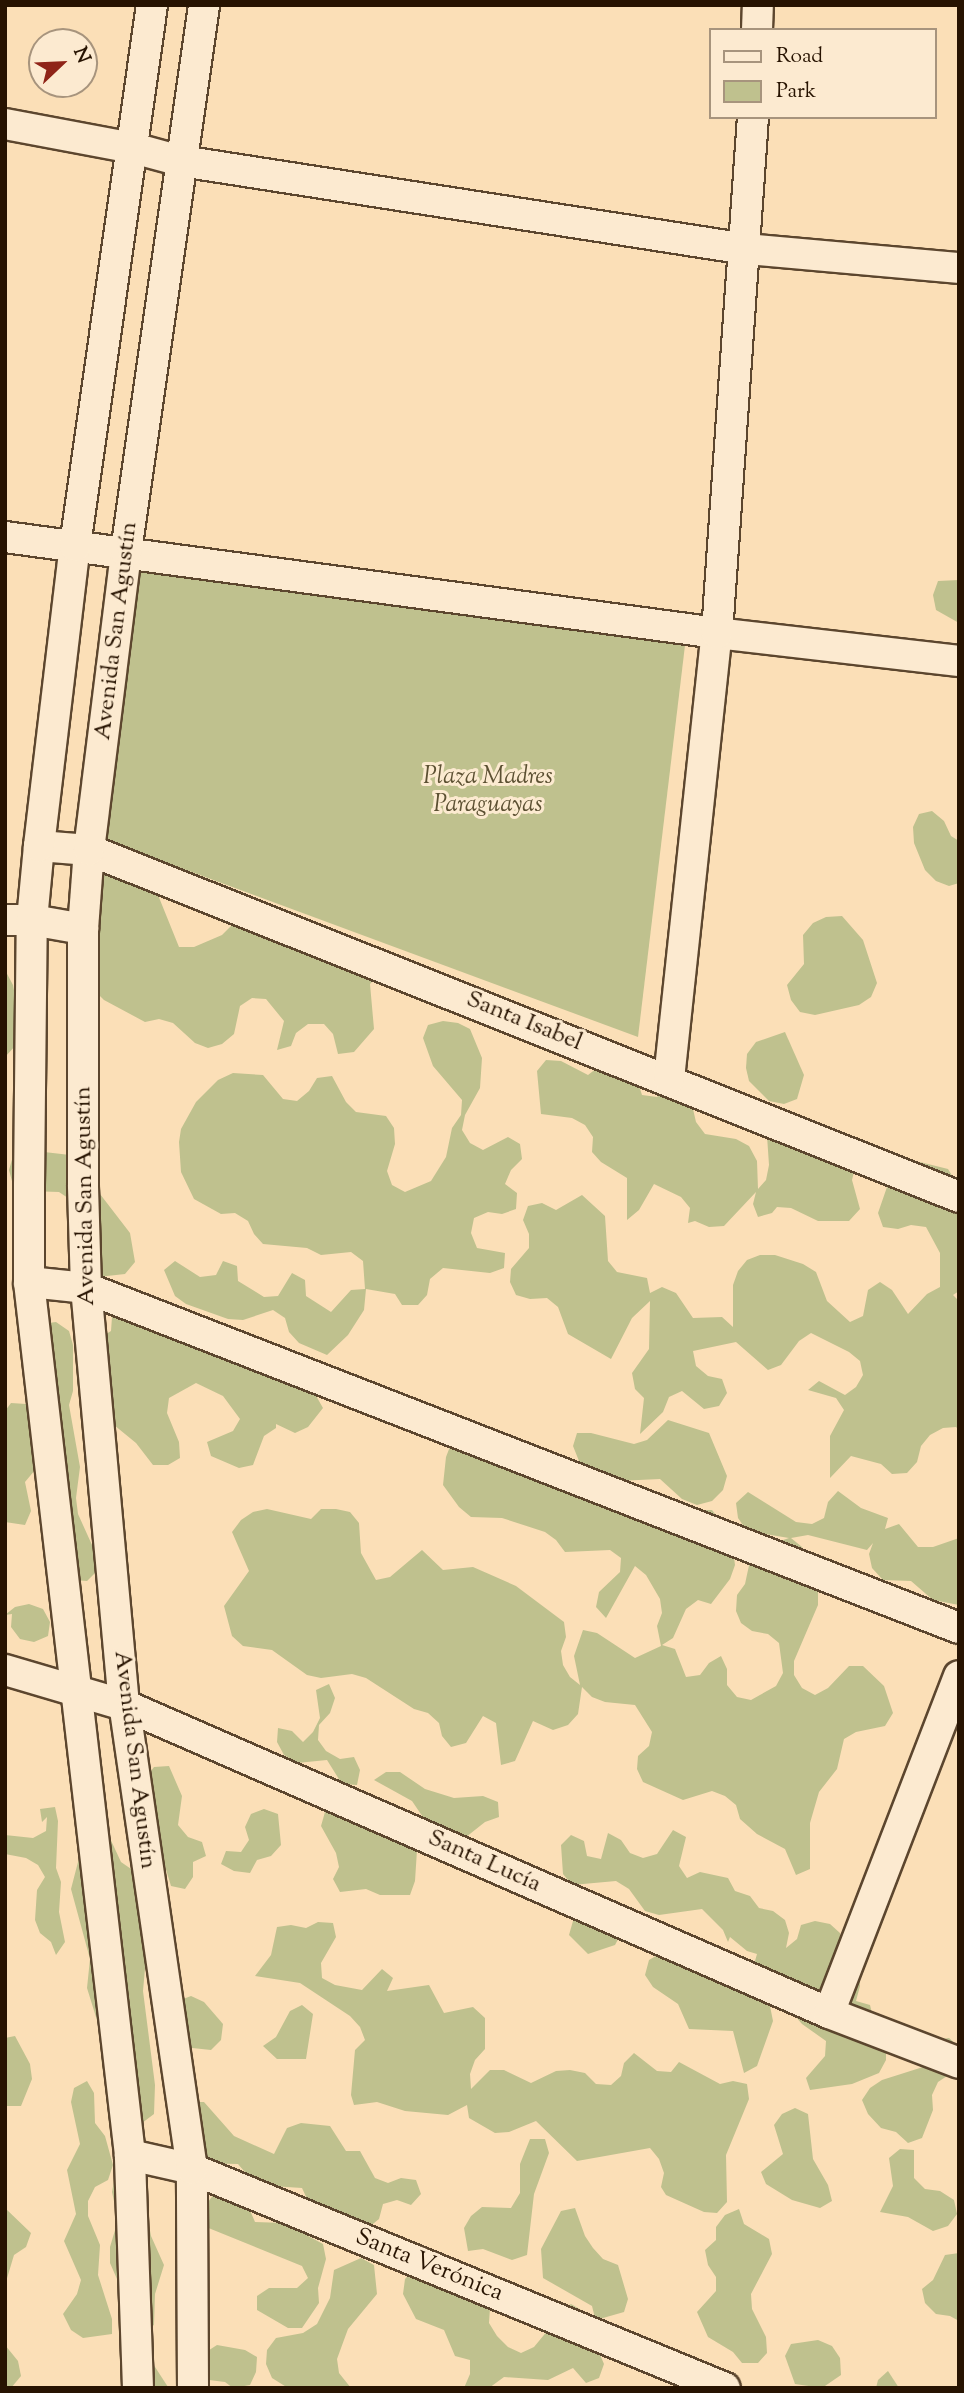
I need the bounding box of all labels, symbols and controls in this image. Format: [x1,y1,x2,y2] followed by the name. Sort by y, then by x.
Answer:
[28,28,98,98] north arrow
[708,28,936,119] legend
[776,42,823,72] text: Road
[66,43,96,68] text: N
[776,77,816,107] text: Park
[89,520,145,742] street label: Avenida San Agustín
[423,764,553,820] park label: Plaza Madres Paraguayas
[462,986,586,1058] street label: Santa Isabel
[70,1086,102,1306] street label: Avenida San Agustín
[106,1649,162,1871] street label: Avenida San Agustín
[423,1824,545,1900] street label: Santa Lucía
[351,2223,507,2309] street label: Santa Verónica

